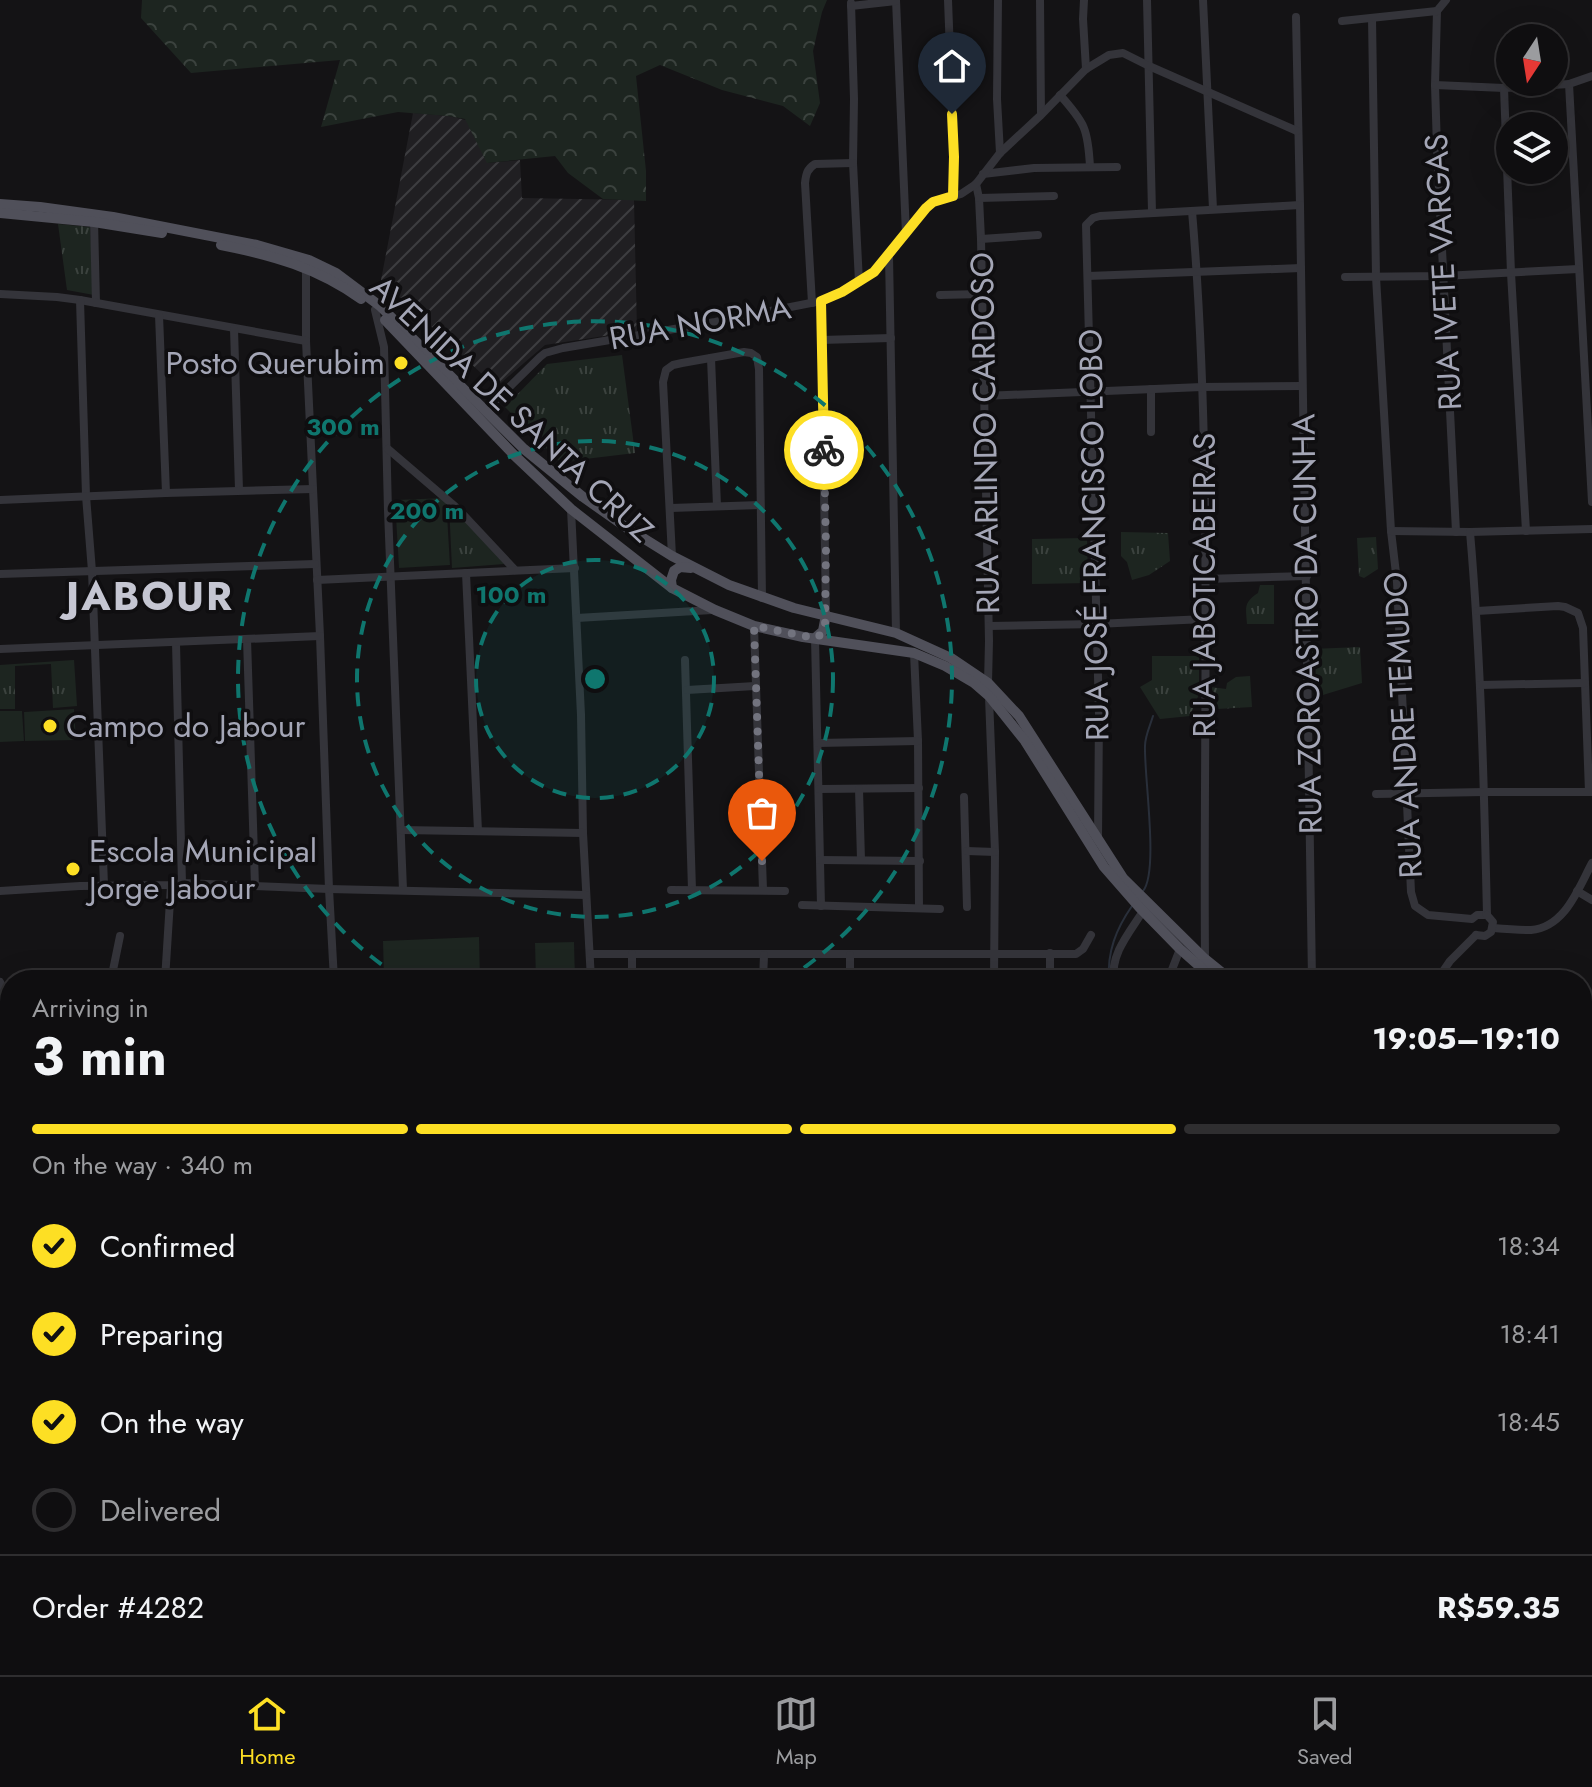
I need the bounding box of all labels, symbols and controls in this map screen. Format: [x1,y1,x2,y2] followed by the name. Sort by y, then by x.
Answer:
[1496,24,1568,96] north arrow
[1496,24,1568,184] map controls
[918,32,986,114] pin
[930,44,974,88] icon: home
[1496,112,1568,184] button: layers
[1413,133,1473,411] street label: RUA IVETE VARGAS
[959,252,1011,614] street label: RUA ARLINDO CARDOSO
[360,265,664,553] street label: AVENIDA DE SANTA CRUZ
[606,284,794,362] street label: RUA NORMA
[1067,329,1121,741] street label: RUA JOSÉ FRANCISCO LOBO
[165,340,385,386] place label: Posto Querubim
[392,354,410,372] marker: Posto Querubim
[306,409,380,444] text: 300 m
[784,410,864,490] courier
[1280,413,1334,835] street label: RUA ZOROASTRO DA CUNHA
[802,428,846,472] icon: bike
[1181,433,1227,737] street label: RUA JABOTICABEIRAS
[390,493,464,528] text: 200 m
[59,567,234,625] district label: JABOUR
[1372,571,1434,879] street label: RUA ANDRE TEMUDO
[476,577,546,612] text: 100 m
[581,665,609,693] centre of rings
[66,703,305,749] place label: Campo do Jabour
[41,717,59,735] marker: Campo do Jabour
[728,779,796,861] pin
[740,791,784,835] icon: bag
[85,828,317,911] place label: Escola Municipal Jorge Jabour
[64,860,82,878] marker: Escola Municipal Jorge Jabour
[32,989,149,1027] text: Arriving in
[1372,1017,1560,1060] text: 19:05–19:10
[32,1019,167,1095] text: 3 min
[32,1146,253,1184] text: On the way · 340 m
[32,1224,76,1268] icon: check
[100,1225,235,1268] text: Confirmed
[1497,1227,1560,1265] text: 18:34
[32,1312,76,1356] icon: check
[100,1313,224,1356] text: Preparing
[1499,1315,1560,1353] text: 18:41
[32,1400,76,1444] icon: check
[100,1401,244,1444] text: On the way
[1496,1403,1560,1441] text: 18:45
[100,1489,221,1532] text: Delivered
[32,1586,204,1629] text: Order #4282
[1437,1586,1560,1629] text: R$59.35
[239,1692,296,1772] tab: Home
[774,1692,818,1772] tab: Map
[1297,1692,1353,1772] tab: Saved

